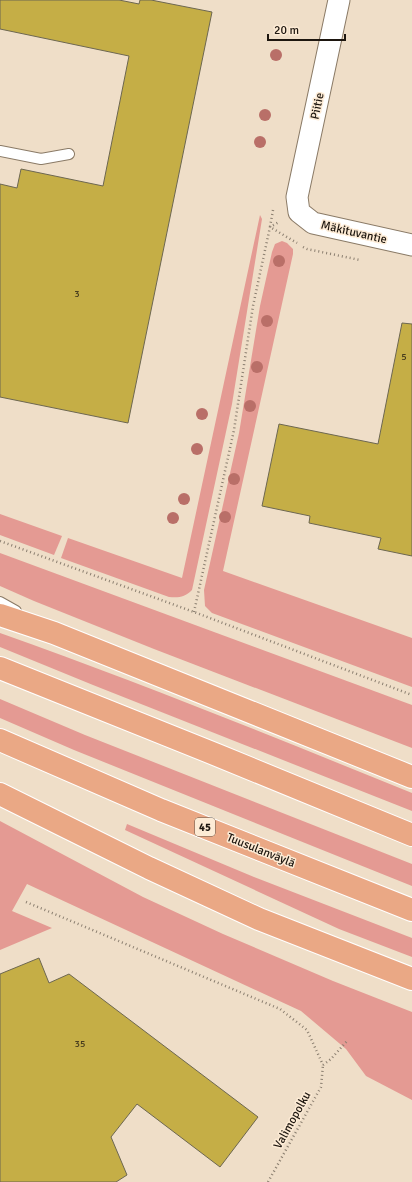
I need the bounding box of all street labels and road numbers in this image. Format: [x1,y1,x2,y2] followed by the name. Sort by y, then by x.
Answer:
[307,91,328,121] street label: Piitie
[319,218,388,247] street label: Mäkituvantie
[195,818,215,836] road number: 45
[224,830,297,871] street label: Tuusulanväylä
[270,1089,314,1152] street label: Valimopolku

